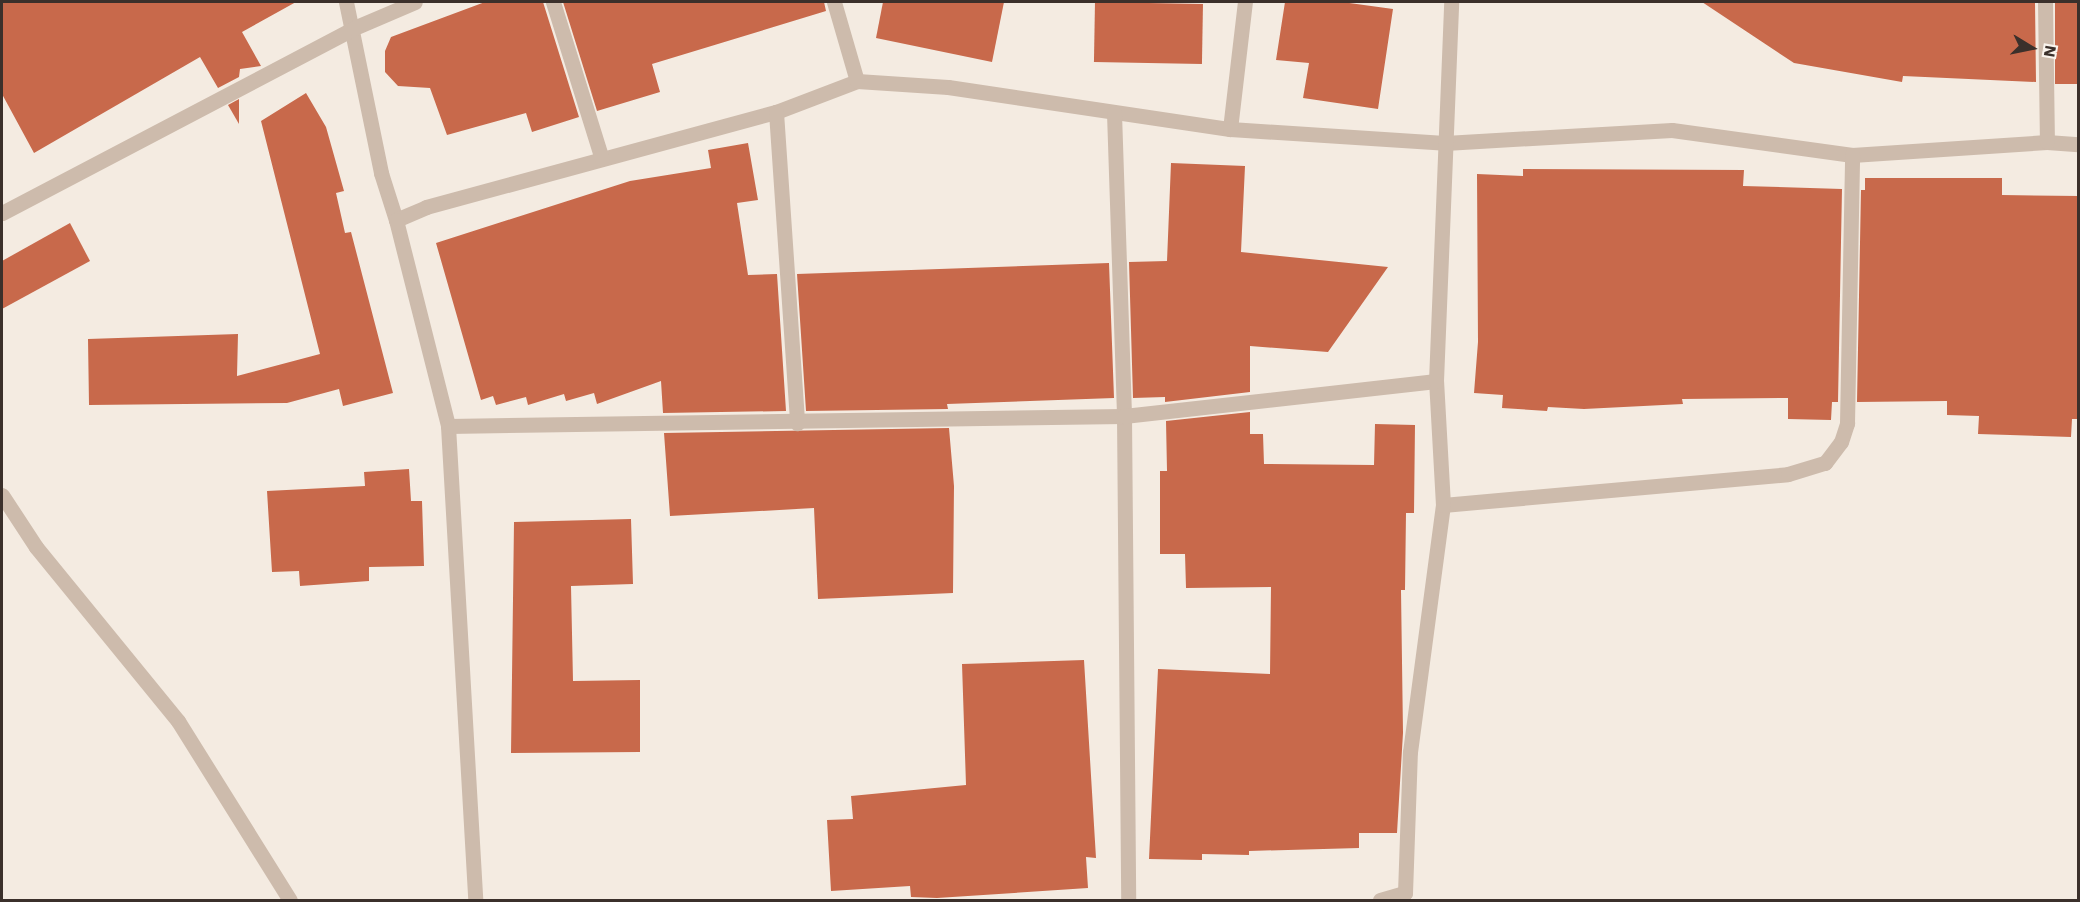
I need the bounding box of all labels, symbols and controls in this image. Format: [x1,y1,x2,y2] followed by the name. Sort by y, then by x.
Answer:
[2002,18,2062,78] north arrow
[2040,44,2061,59] text: N

